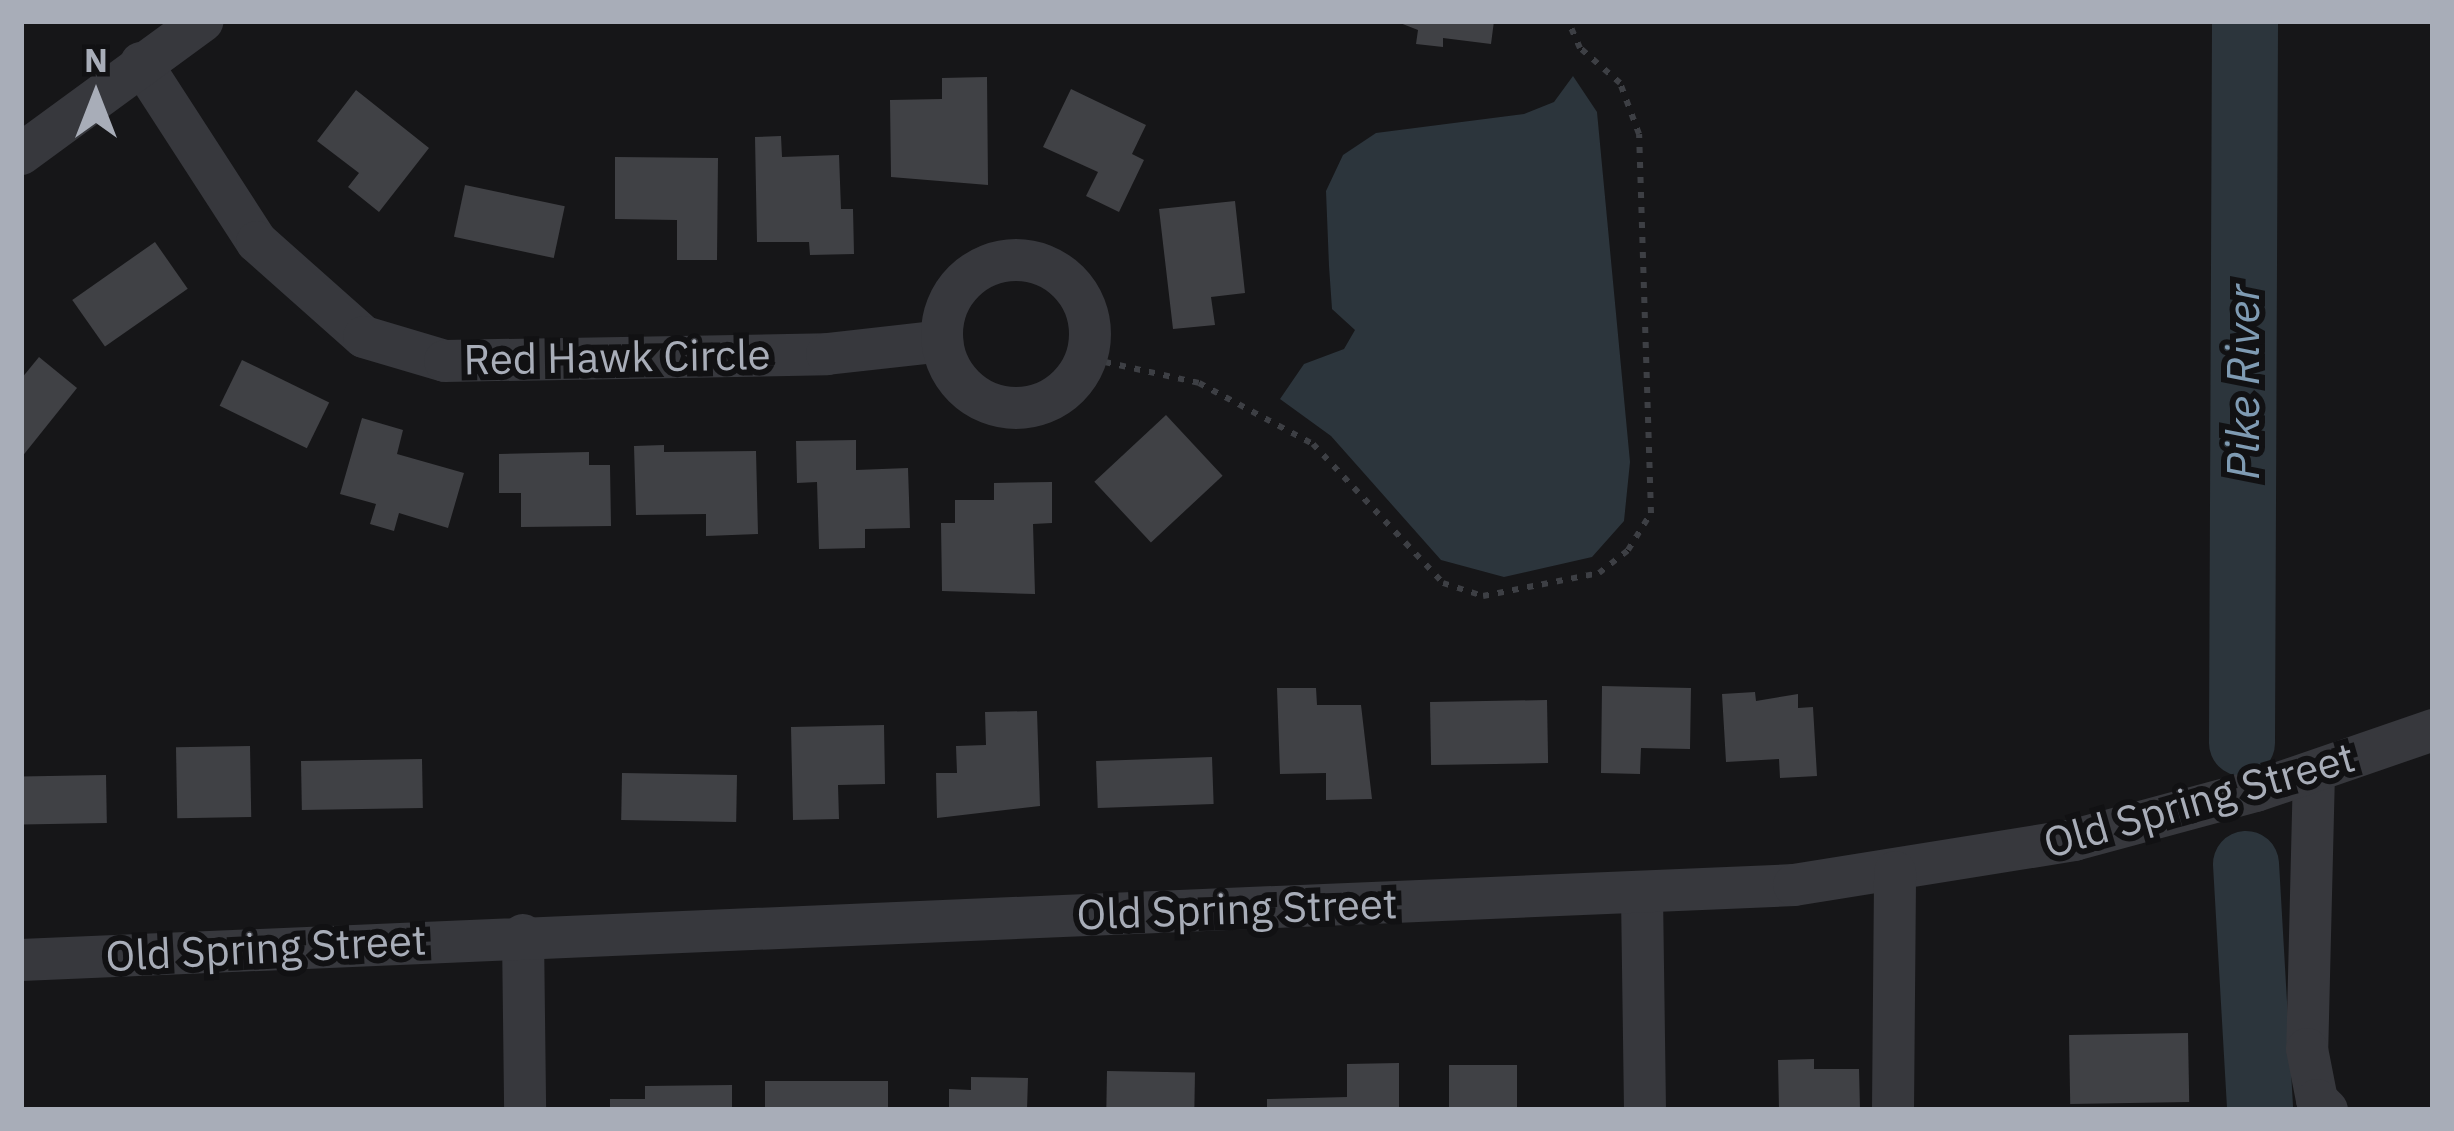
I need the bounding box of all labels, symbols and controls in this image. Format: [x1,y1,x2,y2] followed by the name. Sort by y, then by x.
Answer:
[36,36,156,156] north arrow
[84,38,108,81] text: N
[2216,284,2270,480] water label: Pike River
[463,329,771,385] street label: Red Hawk Circle
[2038,732,2360,868] street label: Old Spring Street
[1076,878,1398,940] street label: Old Spring Street
[104,914,428,982] street label: Old Spring Street

